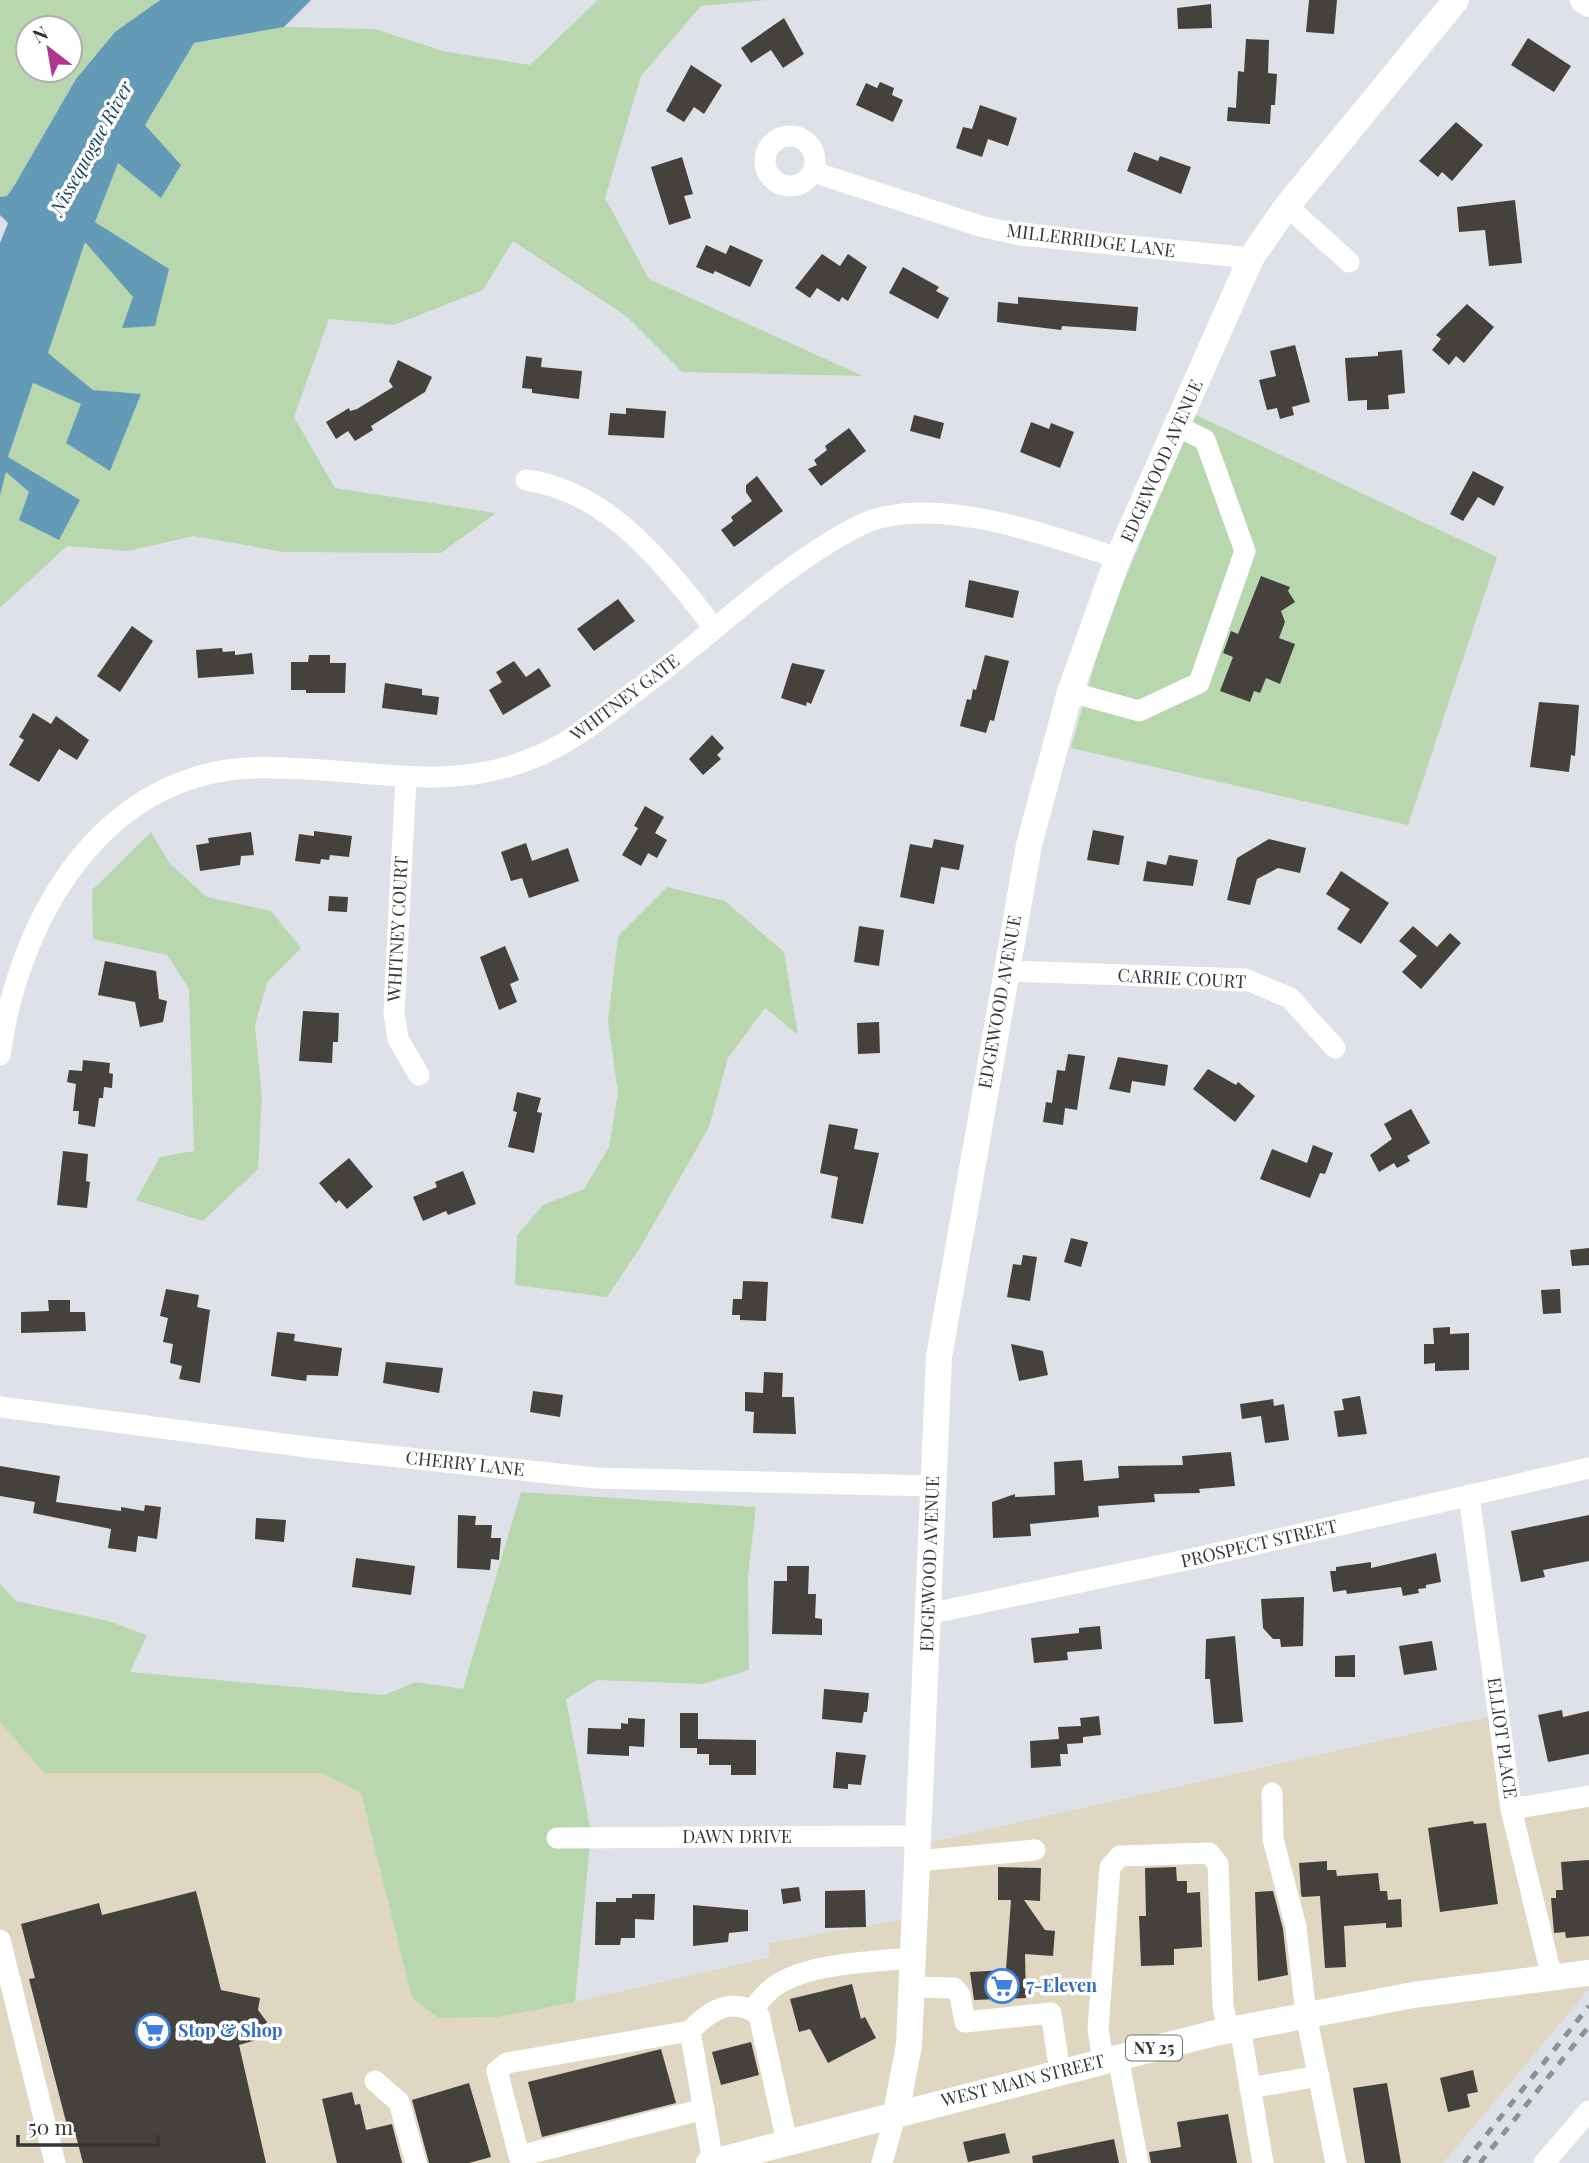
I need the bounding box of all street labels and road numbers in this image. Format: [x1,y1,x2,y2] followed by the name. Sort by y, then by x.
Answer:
[1005,218,1177,262] street label: MILLERRIDGE LANE
[1114,375,1208,546] street label: EDGEWOOD AVENUE
[564,648,684,747] street label: WHITNEY GATE
[381,855,413,1003] street label: WHITNEY COURT
[972,913,1026,1090] street label: EDGEWOOD AVENUE
[1117,963,1247,993] street label: CARRIE COURT
[405,1445,526,1481] street label: CHERRY LANE
[914,1476,944,1652] street label: EDGEWOOD AVENUE
[1178,1513,1339,1573] street label: PROSPECT STREET
[1483,1676,1523,1800] street label: ELLIOT PLACE
[682,1824,792,1848] street label: DAWN DRIVE
[1126,2036,1182,2060] road number: NY 25
[937,2048,1107,2112] street label: WEST MAIN STREET

